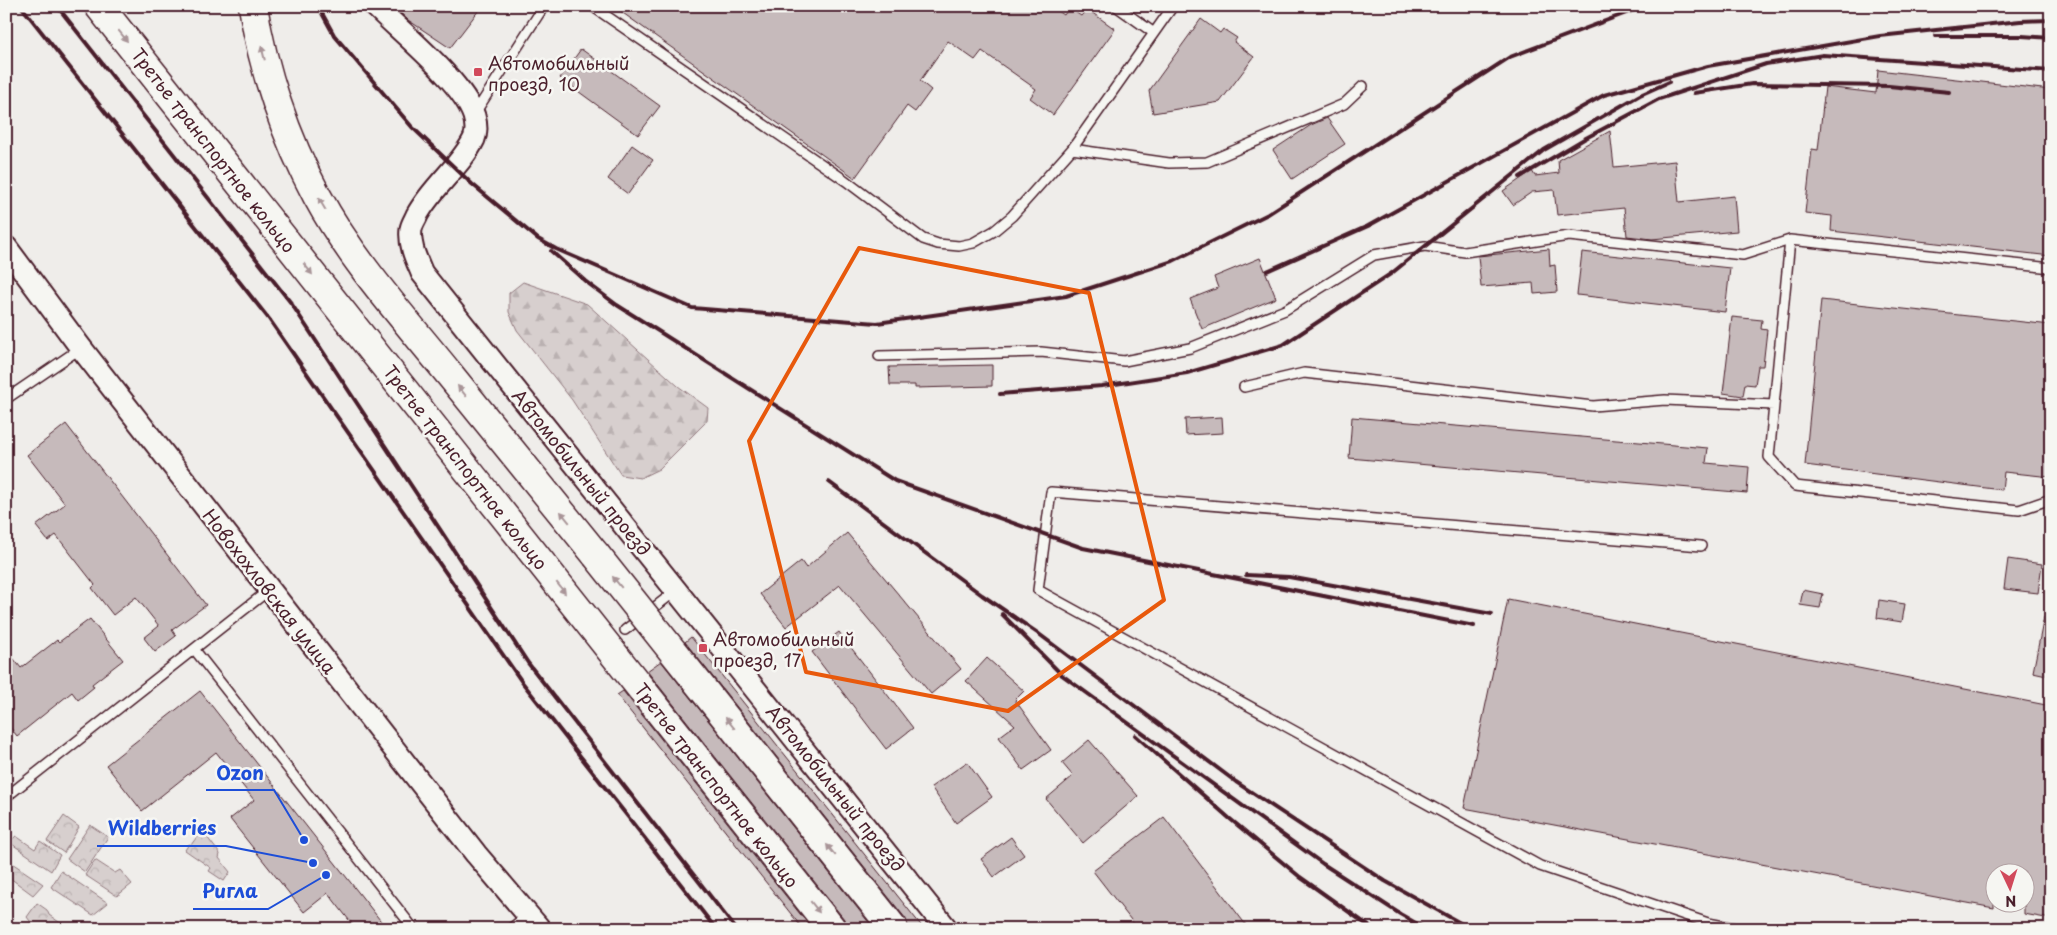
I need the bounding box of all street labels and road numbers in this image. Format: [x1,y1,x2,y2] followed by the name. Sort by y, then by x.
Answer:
[125,42,303,258] street label: Третье транспортное кольцо
[377,359,555,575] street label: Третье транспортное кольцо
[506,383,658,561] street label: Автомобильный проезд
[197,503,344,680] street label: Новохохловская улица
[628,677,806,893] street label: Третье транспортное кольцо
[760,699,912,877] street label: Автомобильный проезд

